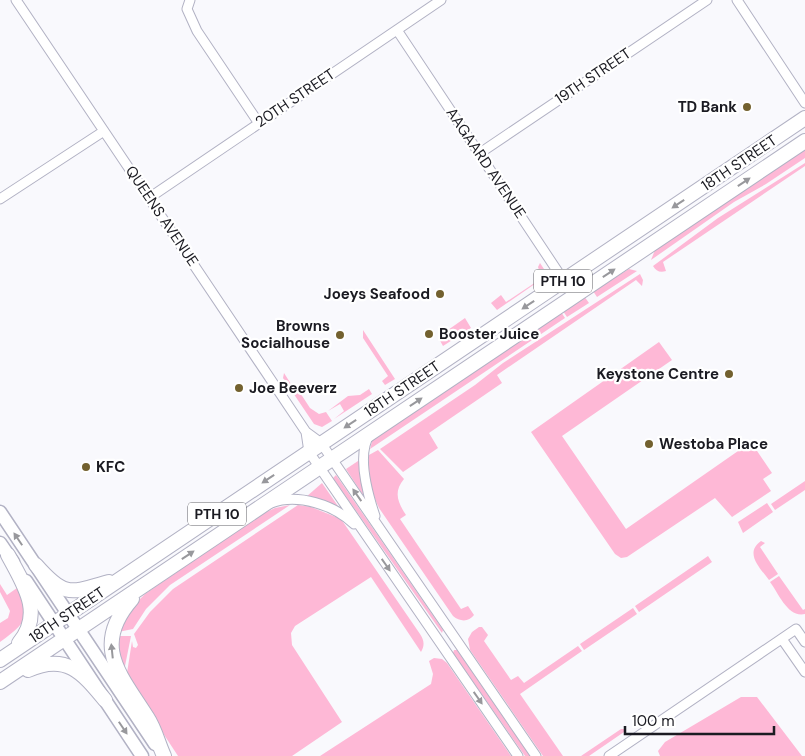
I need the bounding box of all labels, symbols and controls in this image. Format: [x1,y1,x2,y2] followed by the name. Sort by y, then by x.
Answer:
[551,43,635,109] street label: 19TH STREET
[251,64,339,132] street label: 20TH STREET
[678,97,737,117] place label: TD Bank
[741,101,753,113] marker: TD Bank
[441,104,531,222] street label: AAGAARD AVENUE
[697,130,781,196] street label: 18TH STREET
[121,162,203,270] street label: QUEENS AVENUE
[737,177,751,187] one-way arrow
[671,199,684,209] one-way arrow
[602,268,616,277] one-way arrow
[534,270,592,292] road number: PTH 10
[324,284,430,304] place label: Joeys Seafood
[434,288,446,300] marker: Joeys Seafood
[521,300,535,310] one-way arrow
[241,316,330,353] place label: Browns Socialhouse
[439,324,539,344] place label: Booster Juice
[423,328,435,340] marker: Booster Juice
[334,329,346,341] marker: Browns Socialhouse
[360,356,444,422] street label: 18TH STREET
[597,364,719,384] place label: Keystone Centre
[723,368,735,380] marker: Keystone Centre
[249,378,337,398] place label: Joe Beeverz
[233,382,245,394] marker: Joe Beeverz
[409,397,423,407] one-way arrow
[343,419,356,429] one-way arrow
[659,434,768,454] place label: Westoba Place
[643,438,655,450] marker: Westoba Place
[96,457,125,477] place label: KFC
[80,461,92,473] marker: KFC
[262,474,275,484] one-way arrow
[352,488,362,502] one-way arrow
[188,502,246,526] road number: PTH 10
[13,532,23,545] one-way arrow
[182,550,195,560] one-way arrow
[381,558,391,571] one-way arrow
[25,582,109,648] street label: 18TH STREET
[108,643,116,659] one-way arrow
[473,692,483,705] one-way arrow
[625,704,774,736] scale bar
[632,711,675,731] text: 100 m
[119,721,128,735] one-way arrow

